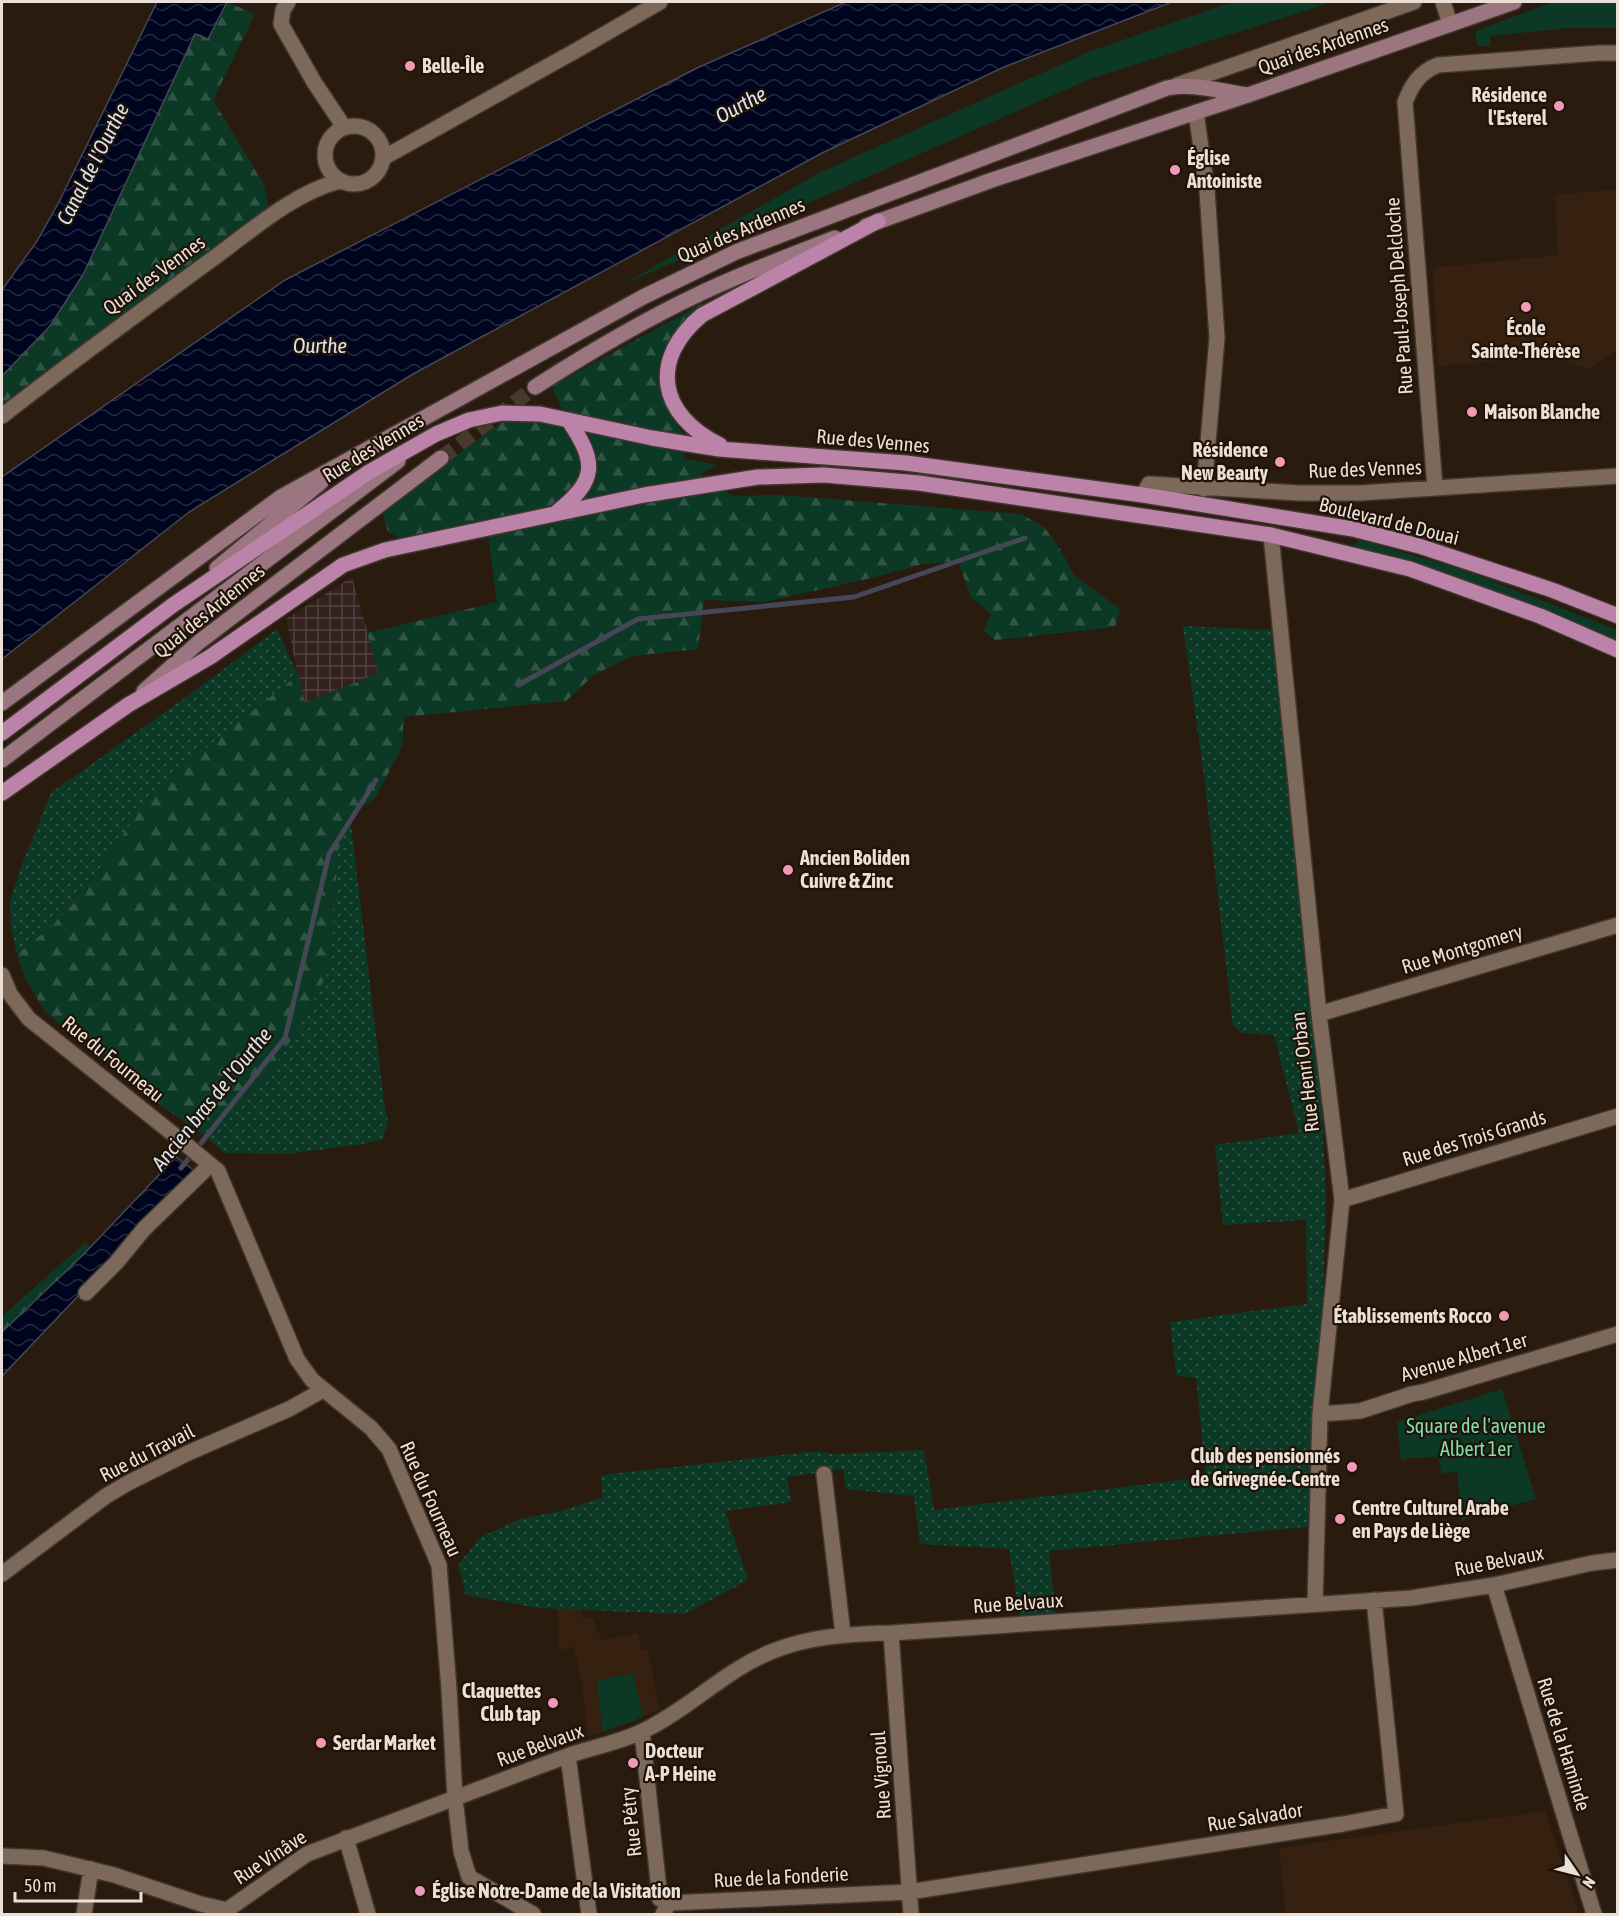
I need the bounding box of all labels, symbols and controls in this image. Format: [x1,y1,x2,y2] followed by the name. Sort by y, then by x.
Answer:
[1255,12,1391,79] street label: Quai des Ardennes
[422,54,484,77] place label: Belle-Île
[403,59,417,73] marker: Belle-Île
[711,81,770,127] water label: Ourthe
[1472,83,1548,129] place label: Résidence l'Esterel
[51,99,133,228] water label: Canal de l'Ourthe
[1552,99,1566,113] marker: Résidence l'Esterel
[1186,146,1262,192] place label: Église Antoiniste
[1168,163,1182,177] marker: Église Antoiniste
[674,192,808,267] street label: Quai des Ardennes
[1380,197,1417,395] street label: Rue Paul-Joseph Delcloche
[98,230,209,319] street label: Quai des Vennes
[1519,300,1533,314] marker: École Sainte-Thérèse
[1472,316,1580,362] place label: École Sainte-Thérèse
[293,333,347,357] water label: Ourthe
[1484,400,1600,423] place label: Maison Blanche
[1465,405,1479,419] marker: Maison Blanche
[318,408,427,487] street label: Rue des Vennes
[815,424,931,457] street label: Rue des Vennes
[1181,438,1269,484] place label: Résidence New Beauty
[1273,455,1287,469] marker: Résidence New Beauty
[1308,455,1422,482] street label: Rue des Vennes
[1317,492,1461,549] street label: Boulevard de Douai
[149,559,269,662] street label: Quai des Ardennes
[799,846,910,892] place label: Ancien Boliden Cuivre & Zinc
[781,863,795,877] marker: Ancien Boliden Cuivre & Zinc
[1399,919,1525,978] street label: Rue Montgomery
[58,1011,169,1106] street label: Rue du Fourneau
[1286,1011,1323,1134] street label: Rue Henri Orban
[146,1022,276,1175] water label: Ancien bras de l'Ourthe
[1399,1105,1548,1170] street label: Rue des Trois Grands
[1334,1304,1492,1327] place label: Établissements Rocco
[1497,1309,1511,1323] marker: Établissements Rocco
[1398,1327,1531,1386] street label: Avenue Albert 1er
[1406,1414,1546,1460] park label: Square de l'avenue Albert 1er
[96,1419,198,1486] street label: Rue du Travail
[396,1438,467,1560] street label: Rue du Fourneau
[1191,1444,1340,1490] place label: Club des pensionnés de Grivegnée-Centre
[1345,1460,1359,1474] marker: Club des pensionnés de Grivegnée-Centre
[1352,1496,1509,1542] place label: Centre Culturel Arabe en Pays de Liège
[1333,1512,1347,1526] marker: Centre Culturel Arabe en Pays de Liège
[1452,1541,1545,1580] street label: Rue Belvaux
[972,1588,1064,1617] street label: Rue Belvaux
[1533,1674,1596,1813] street label: Rue de la Haminde
[462,1679,541,1725] place label: Claquettes Club tap
[546,1696,560,1710] marker: Claquettes Club tap
[493,1718,586,1771] street label: Rue Belvaux
[866,1729,895,1820] street label: Rue Vignoul
[333,1731,436,1754] place label: Serdar Market
[314,1736,328,1750] marker: Serdar Market
[644,1739,716,1785] place label: Docteur A-P Heine
[626,1756,640,1770] marker: Docteur A-P Heine
[615,1786,646,1858] street label: Rue Pétry
[1206,1797,1305,1835] street label: Rue Salvador
[229,1825,310,1889] street label: Rue Vinâve
[1547,1844,1607,1904] north arrow
[713,1861,849,1892] street label: Rue de la Fonderie
[15,1865,141,1903] scale bar
[1579,1874,1599,1892] text: N
[24,1875,56,1896] text: 50 m
[432,1879,681,1902] place label: Église Notre-Dame de la Visitation
[413,1884,427,1898] marker: Église Notre-Dame de la Visitation

